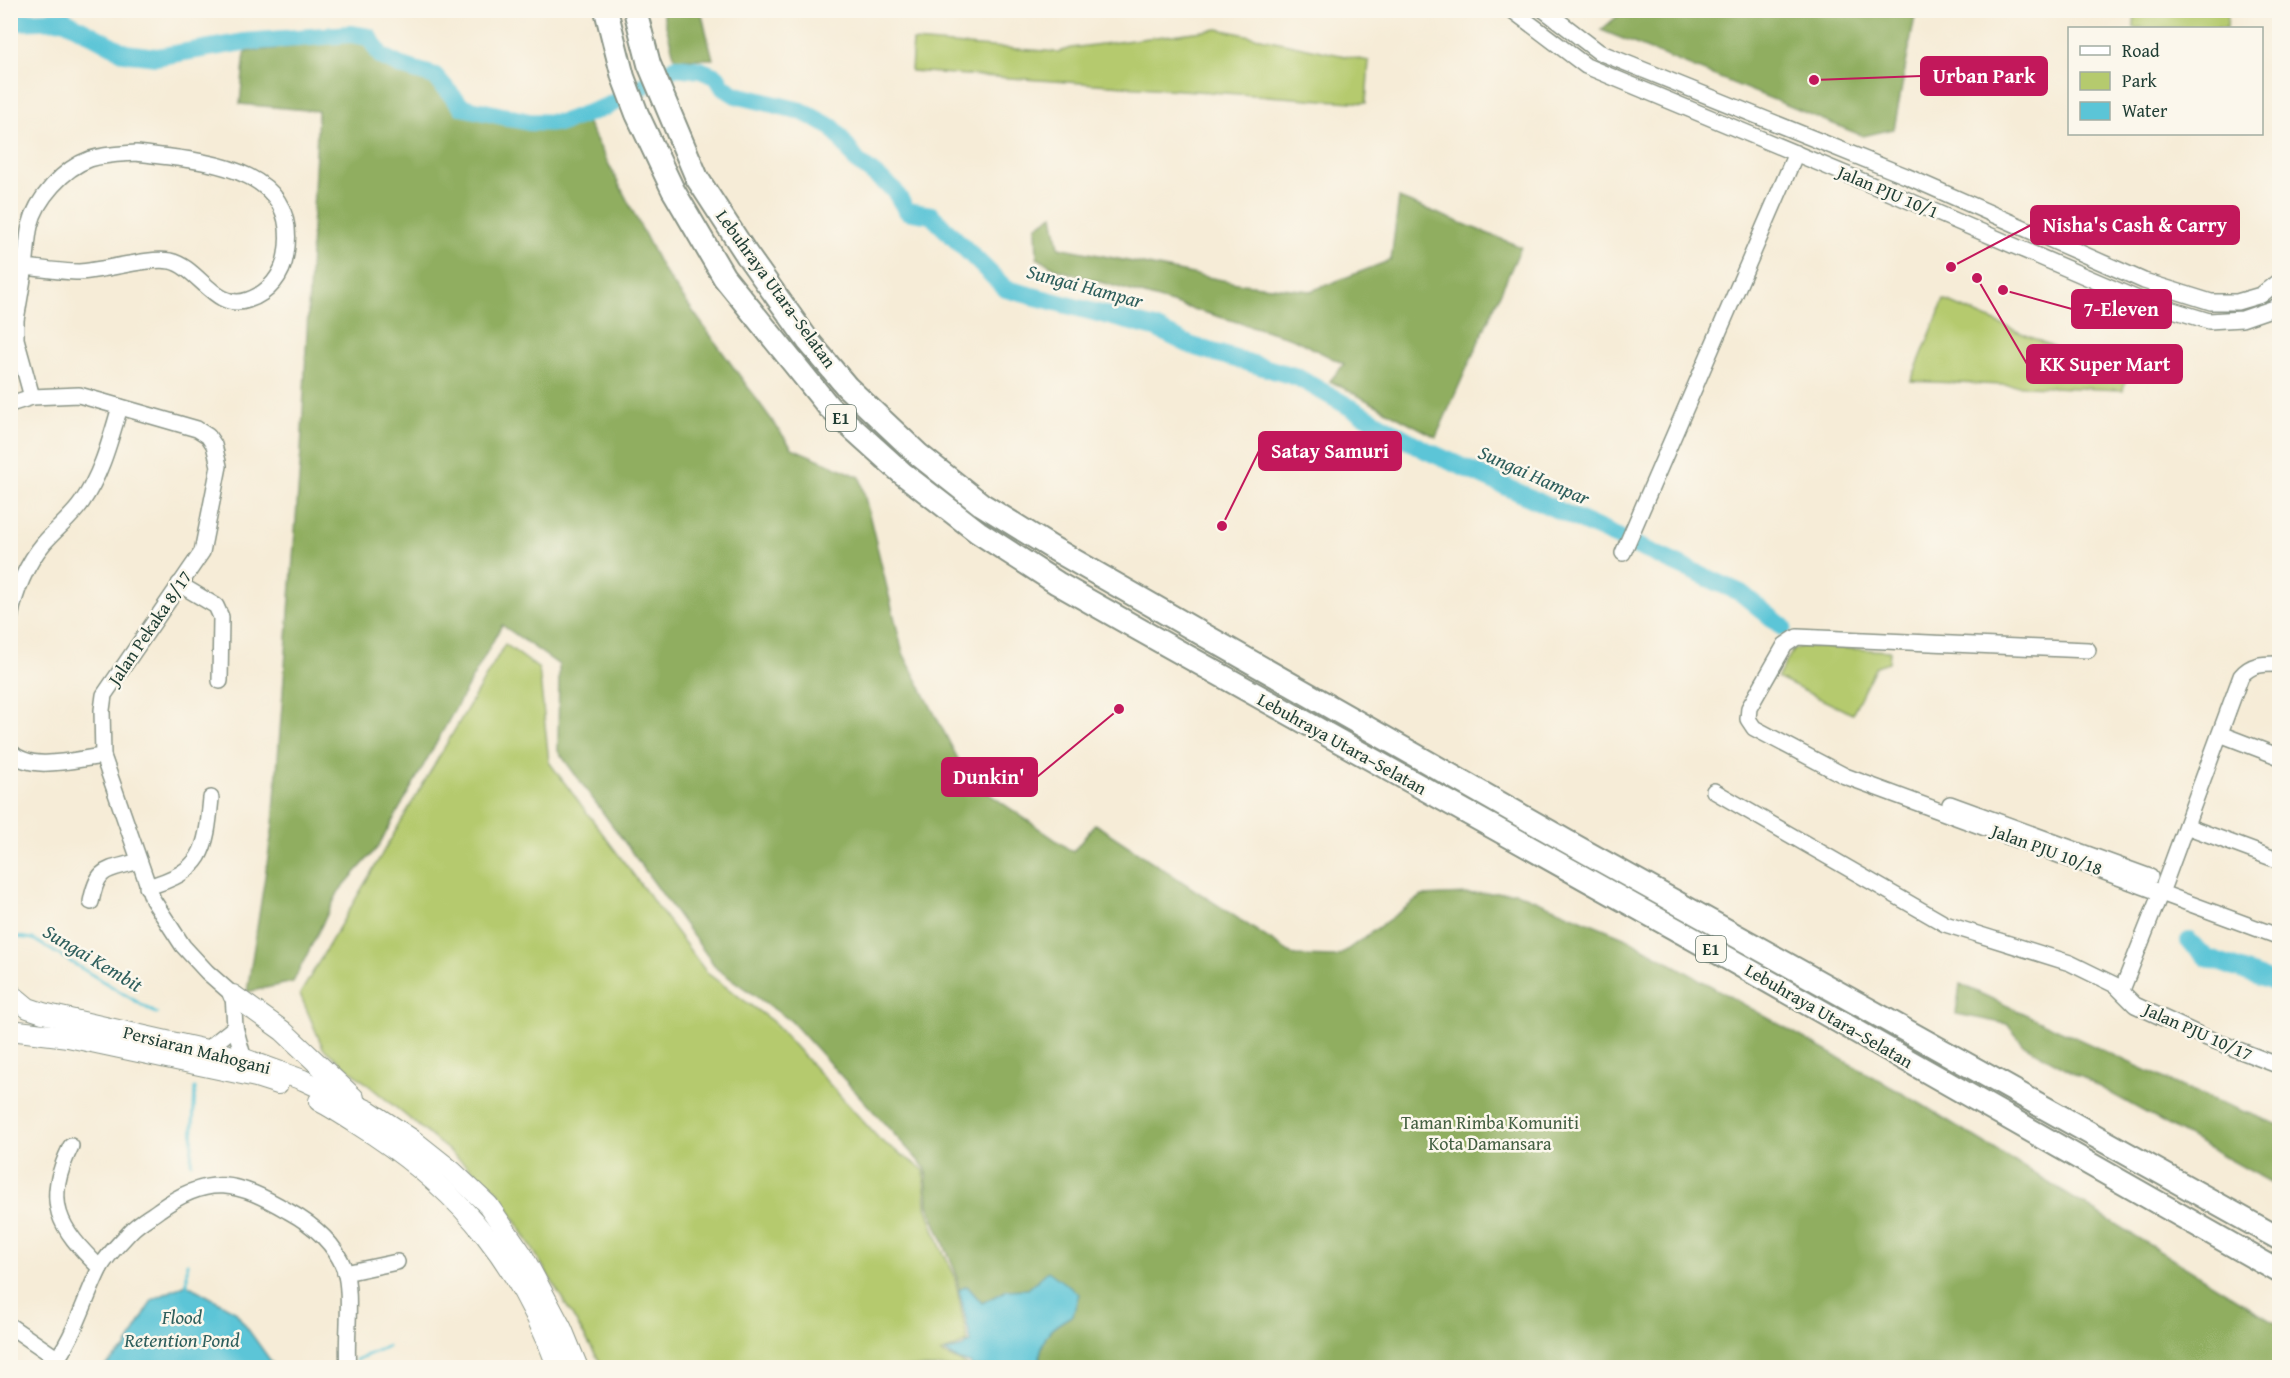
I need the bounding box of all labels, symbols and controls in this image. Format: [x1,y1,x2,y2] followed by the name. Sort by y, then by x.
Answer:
[2068,27,2263,135] legend
[2122,37,2160,64] text: Road
[1921,57,2047,95] callout: Urban Park
[1933,61,2036,90] text: Urban Park
[2122,67,2158,94] text: Park
[2122,97,2168,124] text: Water
[1832,157,1943,225] street label: Jalan PJU 10/1
[710,204,843,374] street label: Lebuhraya Utara–Selatan
[2031,206,2239,244] callout: Nisha's Cash & Carry
[2043,210,2228,239] text: Nisha's Cash & Carry
[1024,256,1147,315] water label: Sungai Hampar
[2072,290,2171,328] callout: 7-Eleven
[2083,294,2159,323] text: 7-Eleven
[2027,345,2182,383] callout: KK Super Mart
[2040,349,2171,378] text: KK Super Mart
[826,405,856,431] road number: E1
[1259,432,1401,470] callout: Satay Samuri
[1271,436,1389,465] text: Satay Samuri
[1474,437,1595,512] water label: Sungai Hampar
[100,565,198,692] street label: Jalan Pekaka 8/17
[1253,686,1432,801] street label: Lebuhraya Utara–Selatan
[942,758,1037,796] callout: Dunkin'
[953,762,1025,791] text: Dunkin'
[1986,816,2106,882] street label: Jalan PJU 10/18
[38,916,149,999] water label: Sungai Kembit
[1696,936,1726,962] road number: E1
[1740,956,1918,1075] street label: Lebuhraya Utara–Selatan
[2138,995,2257,1067] street label: Jalan PJU 10/17
[120,1018,274,1081] street label: Persiaran Mahogani
[1401,1109,1579,1157] park label: Taman Rimba Komuniti Kota Damansara
[123,1302,240,1354] water label: Flood Retention Pond

